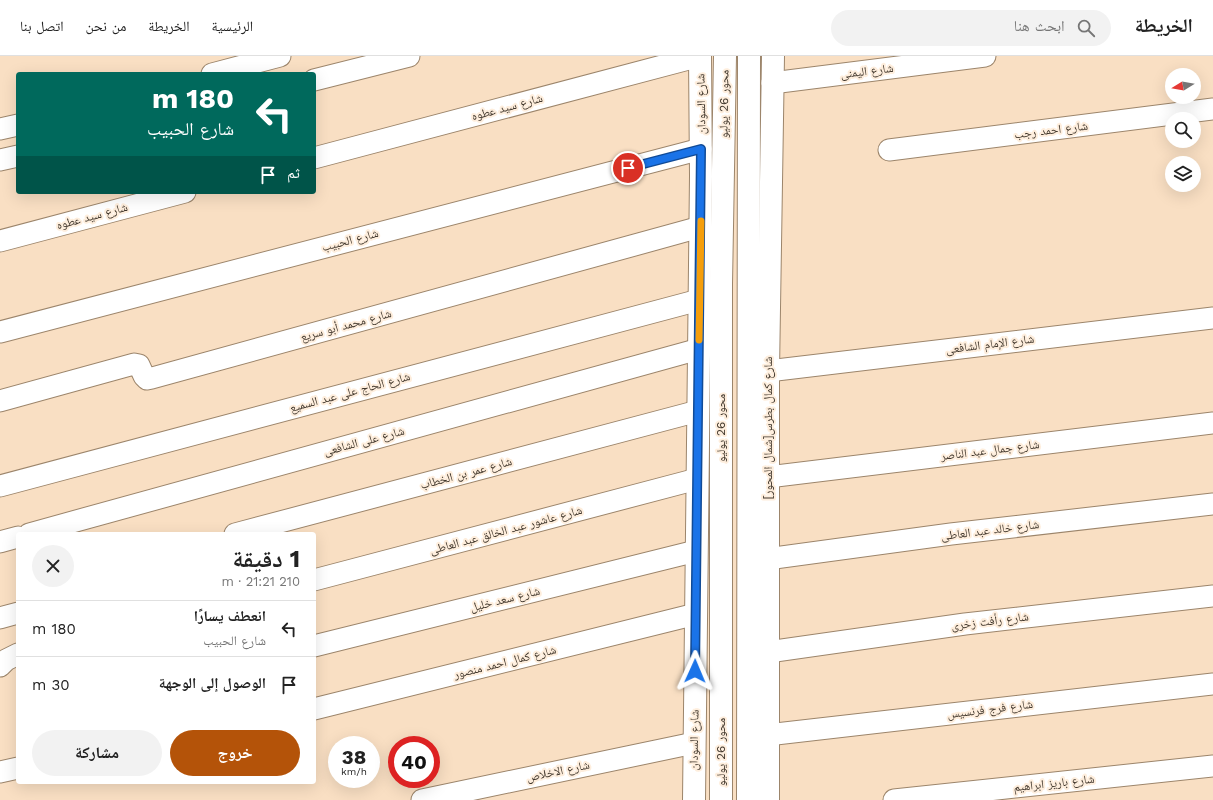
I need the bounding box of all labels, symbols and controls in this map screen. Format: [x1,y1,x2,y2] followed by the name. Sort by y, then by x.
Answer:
[831,10,1111,46] search box
[1135,14,1193,37] text: الخريطة
[1014,17,1065,35] text: ابحث هنا
[1075,17,1097,39] icon: search
[20,18,64,34] text: اتصل بنا
[86,18,126,34] text: من نحن
[148,18,190,34] text: الخريطة
[212,18,253,34] text: الرئيسية
[840,61,895,82] street label: شارع اليمنى
[1165,68,1201,104] north arrow
[1165,68,1201,192] map controls
[716,70,732,138] street label: محور 26 يوليو
[693,73,710,134] street label: شارع السودان
[152,82,234,115] text: 180 m
[248,88,300,140] icon: left
[470,91,544,124] street label: شارع سيد عطوه
[1165,112,1201,148] button: search
[147,118,234,139] text: شارع الحبيب
[1013,119,1089,142] street label: شارع احمد رجب
[611,151,645,185] pin
[1165,156,1201,192] button: layers
[617,157,639,179] icon: arrive
[257,164,279,186] icon: arrive
[287,164,300,182] text: ثم
[55,200,129,233] street label: شارع سيد عطوه
[320,226,380,255] street label: شارع الحبيب
[299,306,393,345] street label: شارع محمد أبو سريع
[945,332,1035,357] street label: شارع الإمام الشافعى
[761,356,776,500] street label: شارع كمال بطرس[شمال المحور]
[288,369,412,416] street label: شارع الحاج على عبد السميع
[714,394,728,462] street label: محور 26 يوليو
[322,423,406,459] street label: شارع على الشافعى
[939,437,1040,464] street label: شارع جمال عبد الناصر
[419,454,514,493] street label: شارع عمر بن الخطاب
[428,503,584,558] street label: شارع عاشور عبد الخالق عبد العاطى
[940,517,1040,544] street label: شارع خالد عبد العاطى
[32,545,74,587] button: close
[232,545,300,573] text: 1 دقيقة
[221,574,300,589] text: 210 m · 21:21
[469,584,542,615] street label: شارع سعد خليل
[194,607,266,625] text: انعطف يسارًا
[951,609,1030,634] street label: شارع رأفت زخرى
[278,618,300,640] icon: left
[32,620,76,638] text: 180 m
[203,633,266,648] text: شارع الحبيب
[451,642,558,683] street label: شارع كمال احمد منصور
[674,650,716,692] position arrow
[159,674,266,692] text: الوصول إلى الوجهة
[278,674,300,696] icon: arrive
[32,676,70,694] text: 30 m
[946,697,1034,722] street label: شارع فرج فرنسيس
[686,709,703,771] street label: شارع السودان
[714,718,728,786] street label: محور 26 يوليو
[32,730,162,776] button: مشاركة
[170,730,300,776] button: خروج
[388,736,440,788] speed limit sign: 40
[342,745,366,769] text: 38
[525,757,591,785] street label: شارع الاخلاص
[341,766,367,777] text: km/h
[1013,772,1095,795] street label: شارع باريز ابراهيم

